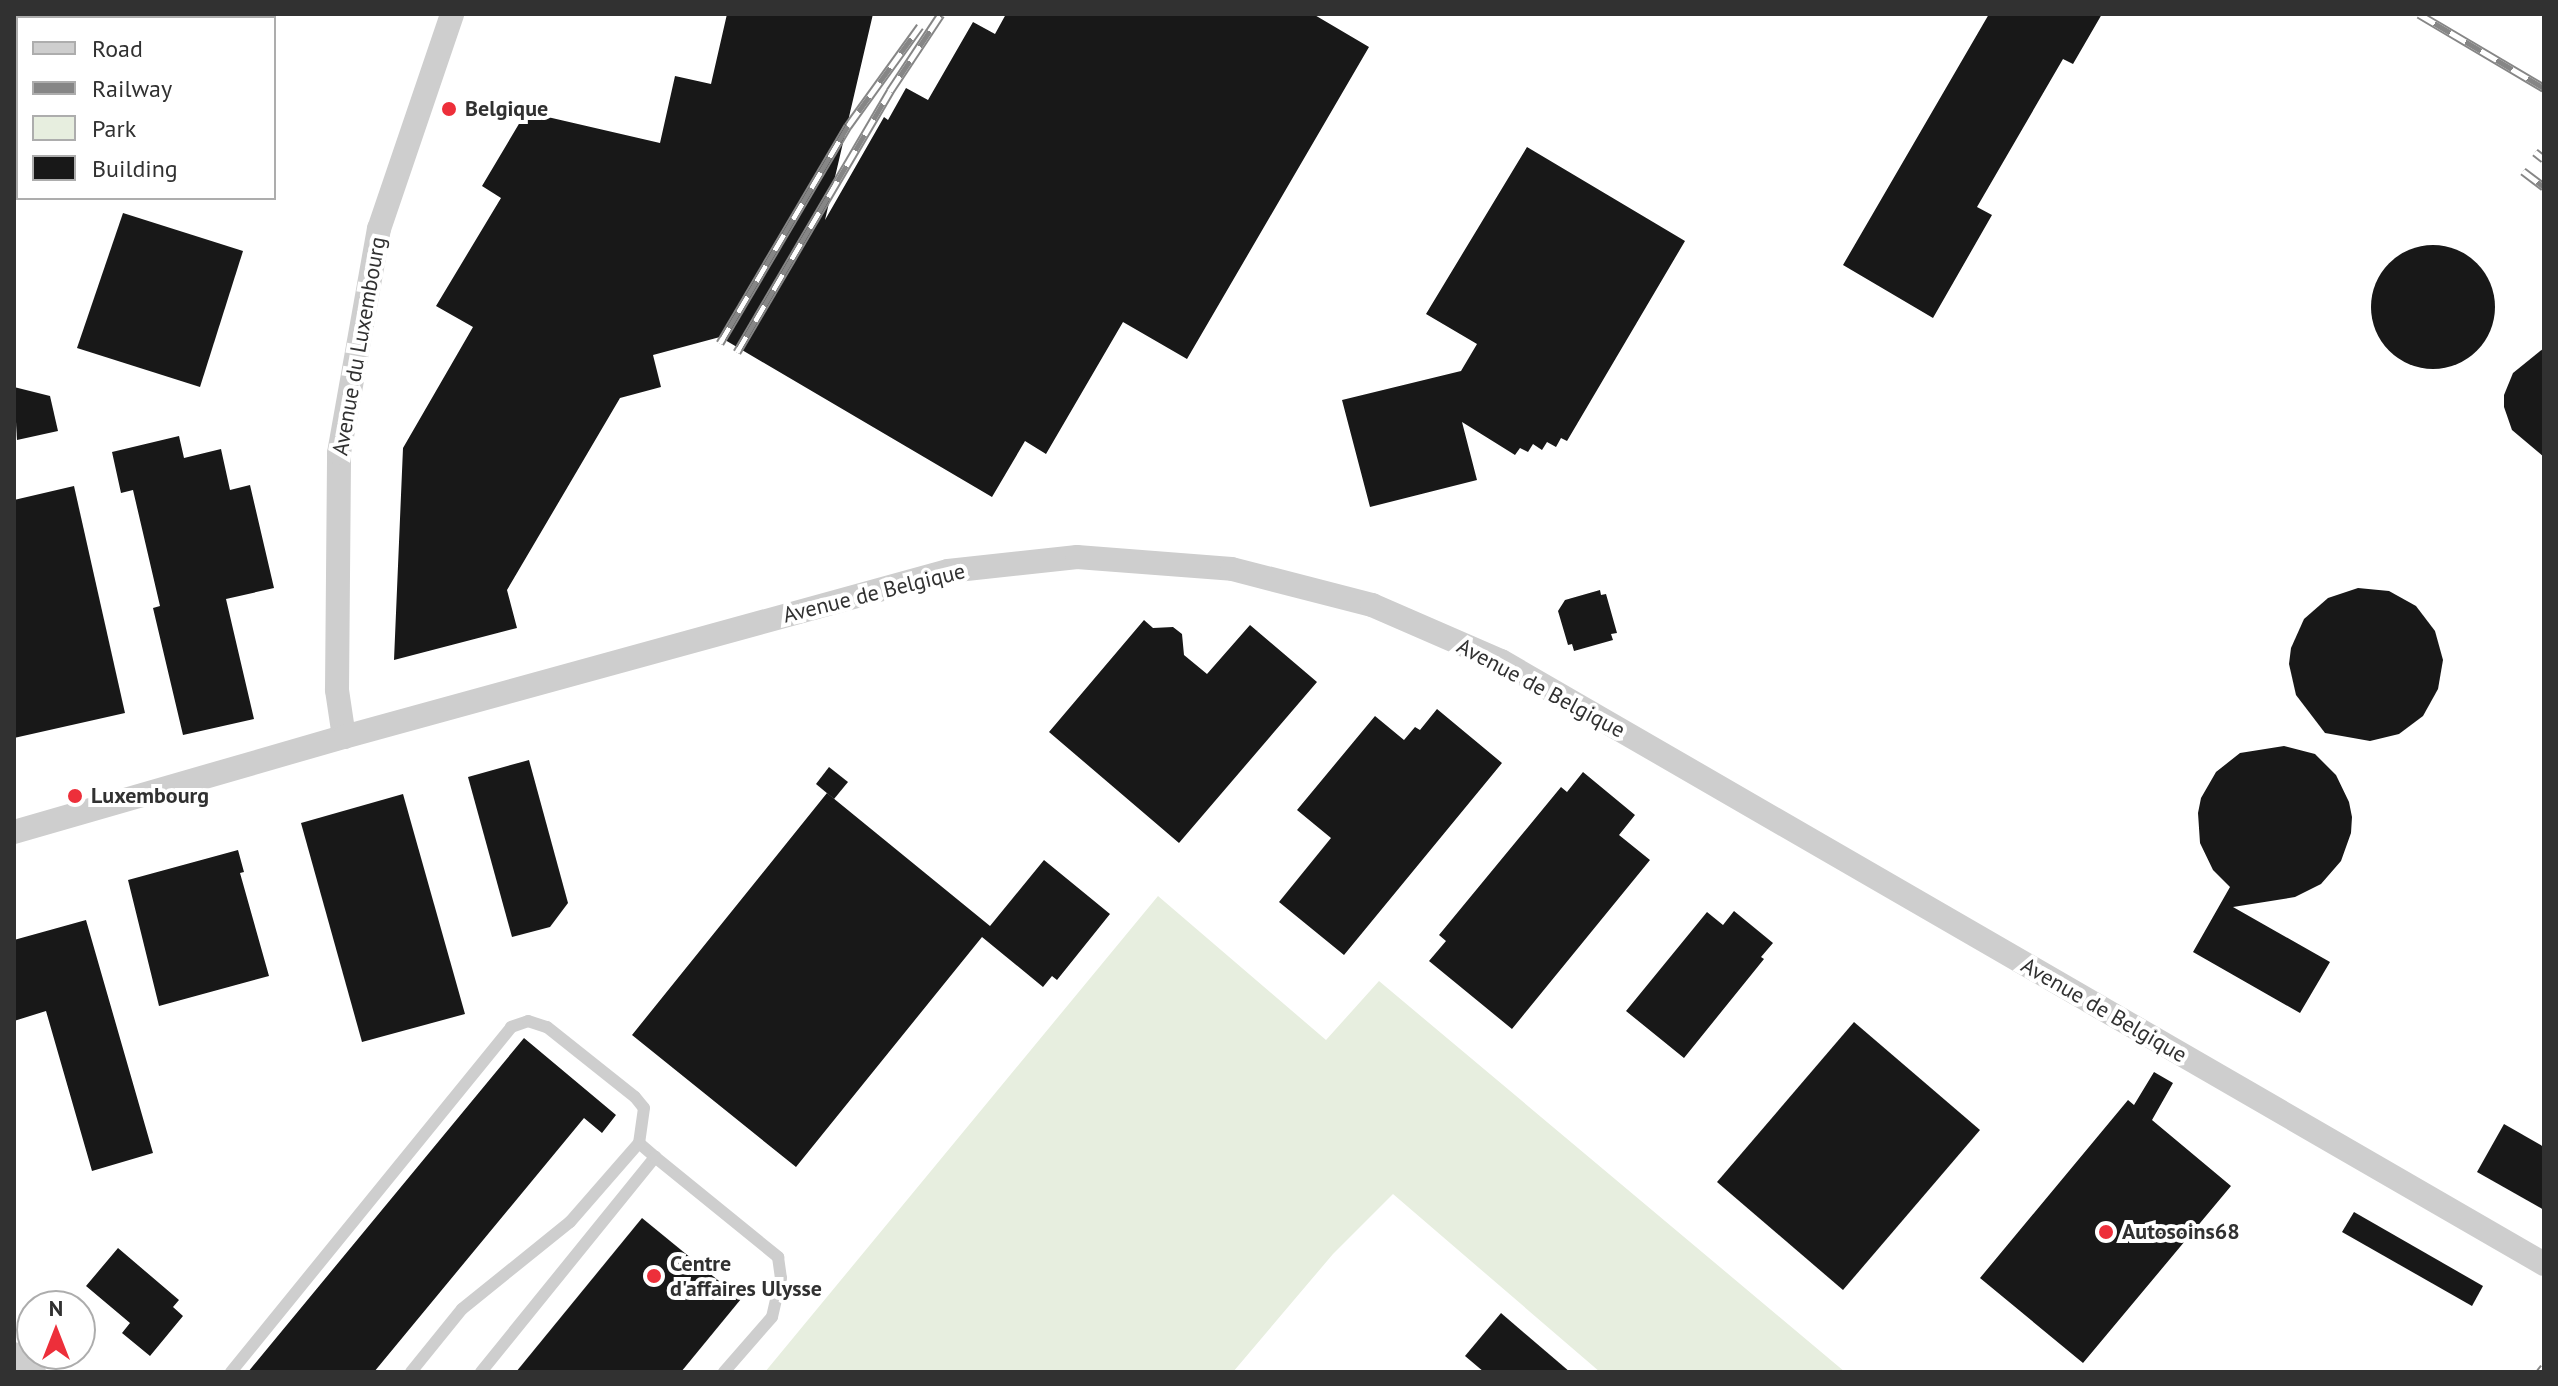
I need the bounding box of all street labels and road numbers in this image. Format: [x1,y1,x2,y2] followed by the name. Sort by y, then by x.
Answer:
[327,235,391,457] street label: Avenue du Luxembourg
[780,558,968,628] street label: Avenue de Belgique
[1452,633,1630,743] street label: Avenue de Belgique
[2017,952,2191,1068] street label: Avenue de Belgique

